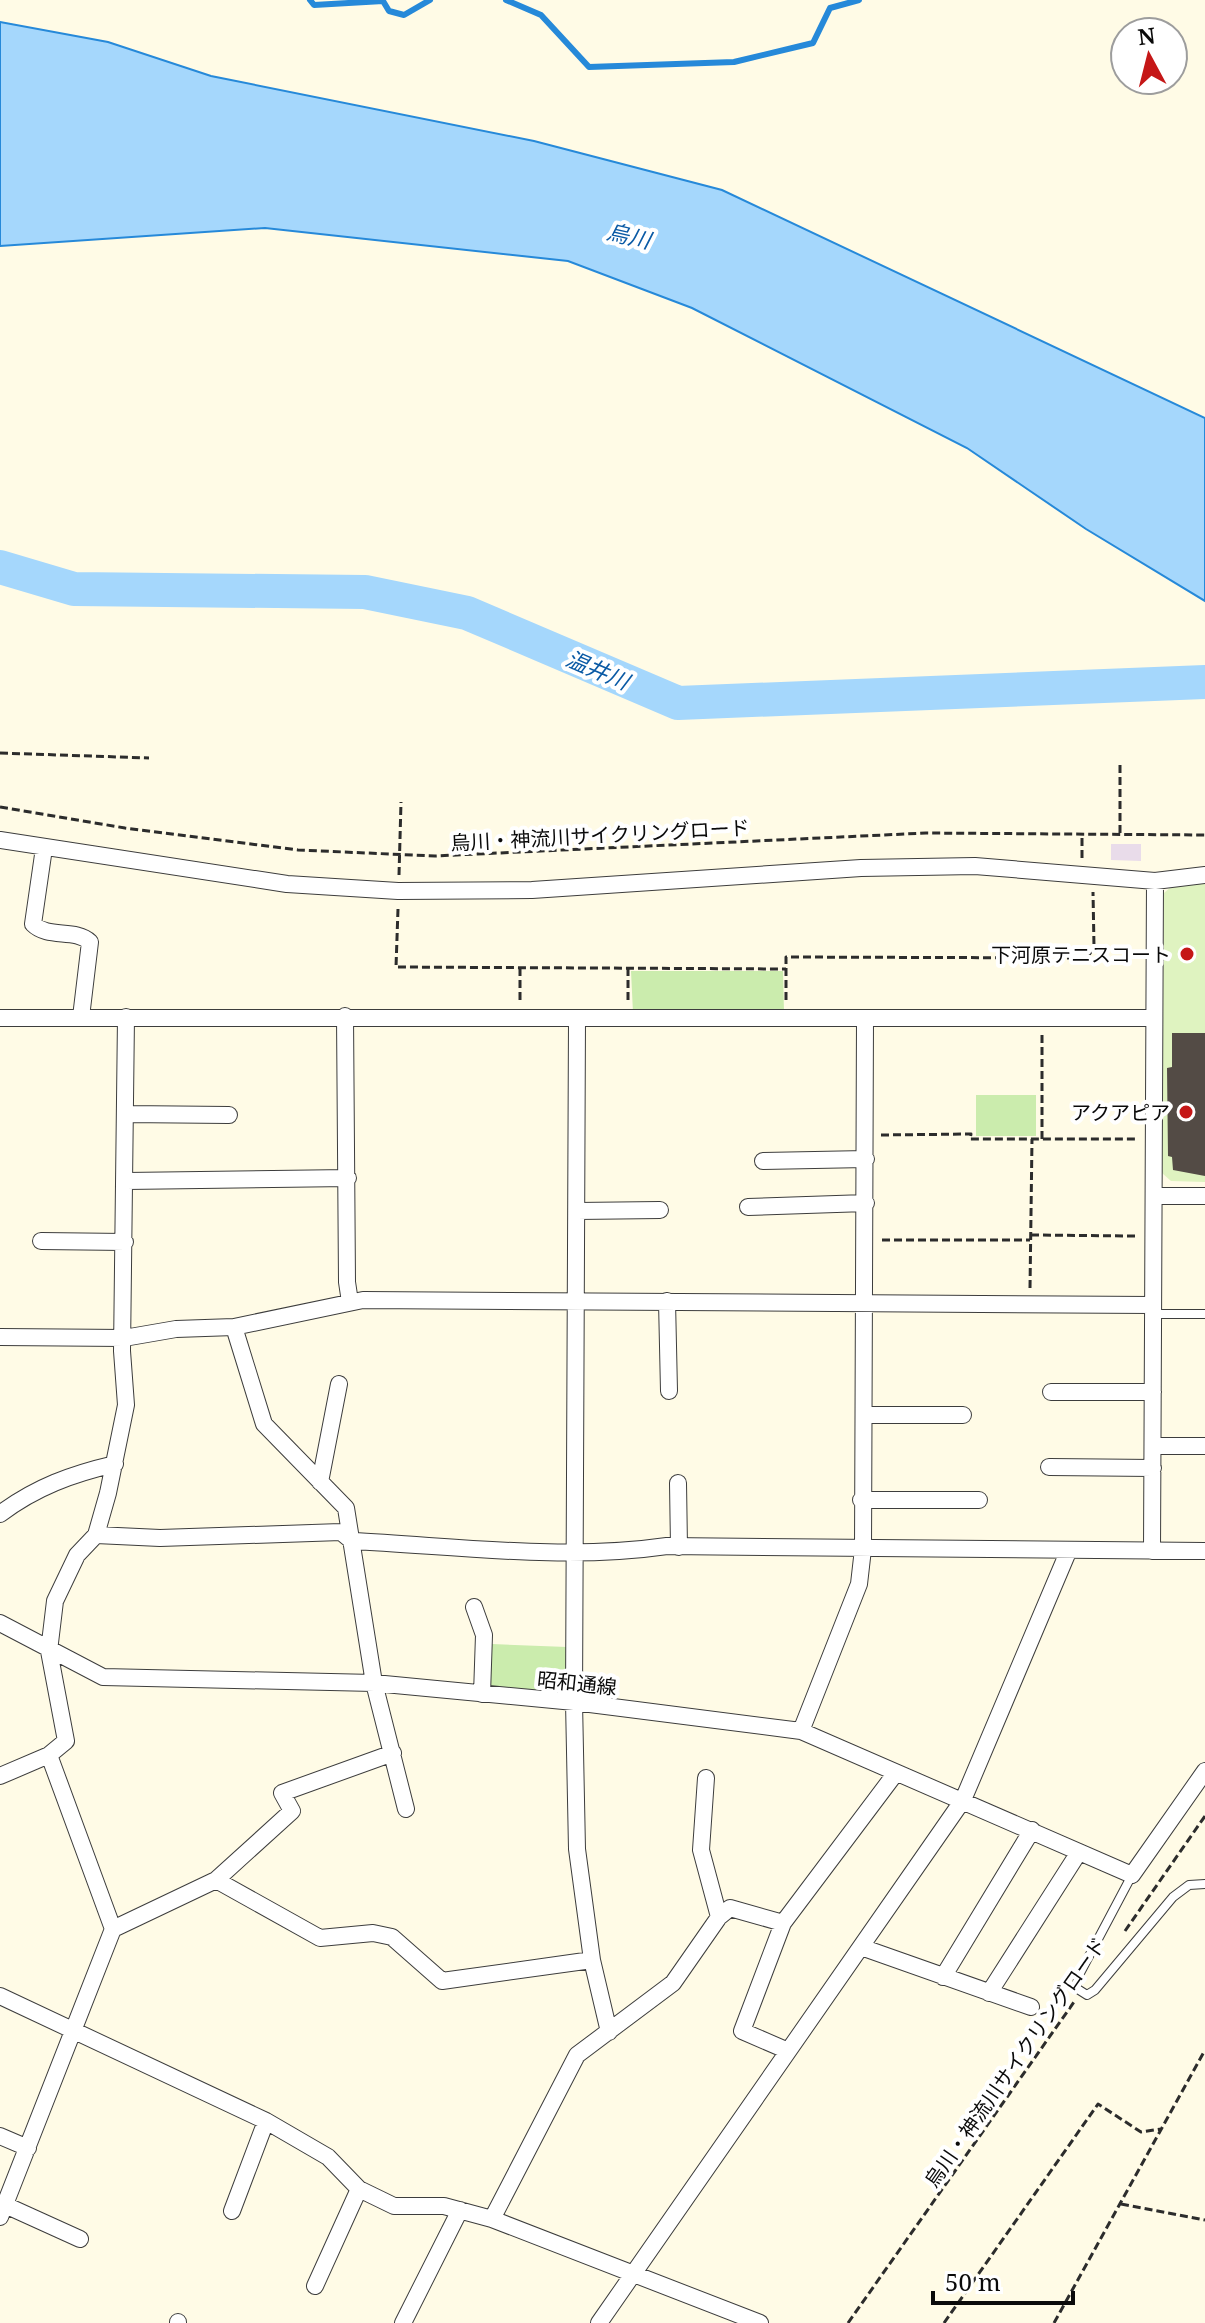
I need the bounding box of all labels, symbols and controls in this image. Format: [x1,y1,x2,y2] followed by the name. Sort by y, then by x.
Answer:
[1109,16,1189,96] north arrow
[1136,19,1157,51] text: N
[604,215,656,255] water label: 烏川
[562,642,636,696] water label: 温井川
[450,814,750,856] street label: 烏川・神流川サイクリングロード
[991,941,1171,968] place label: 下河原テニスコート
[1178,945,1196,963] marker: 下河原テニスコート
[1071,1099,1170,1126] place label: アクアピア
[1177,1103,1195,1121] marker: アクアピア
[536,1665,618,1701] street label: 昭和通線
[918,1932,1112,2192] street label: 烏川・神流川サイクリングロード
[933,2255,1073,2305] scale bar
[945,2265,1001,2298] text: 50 m

